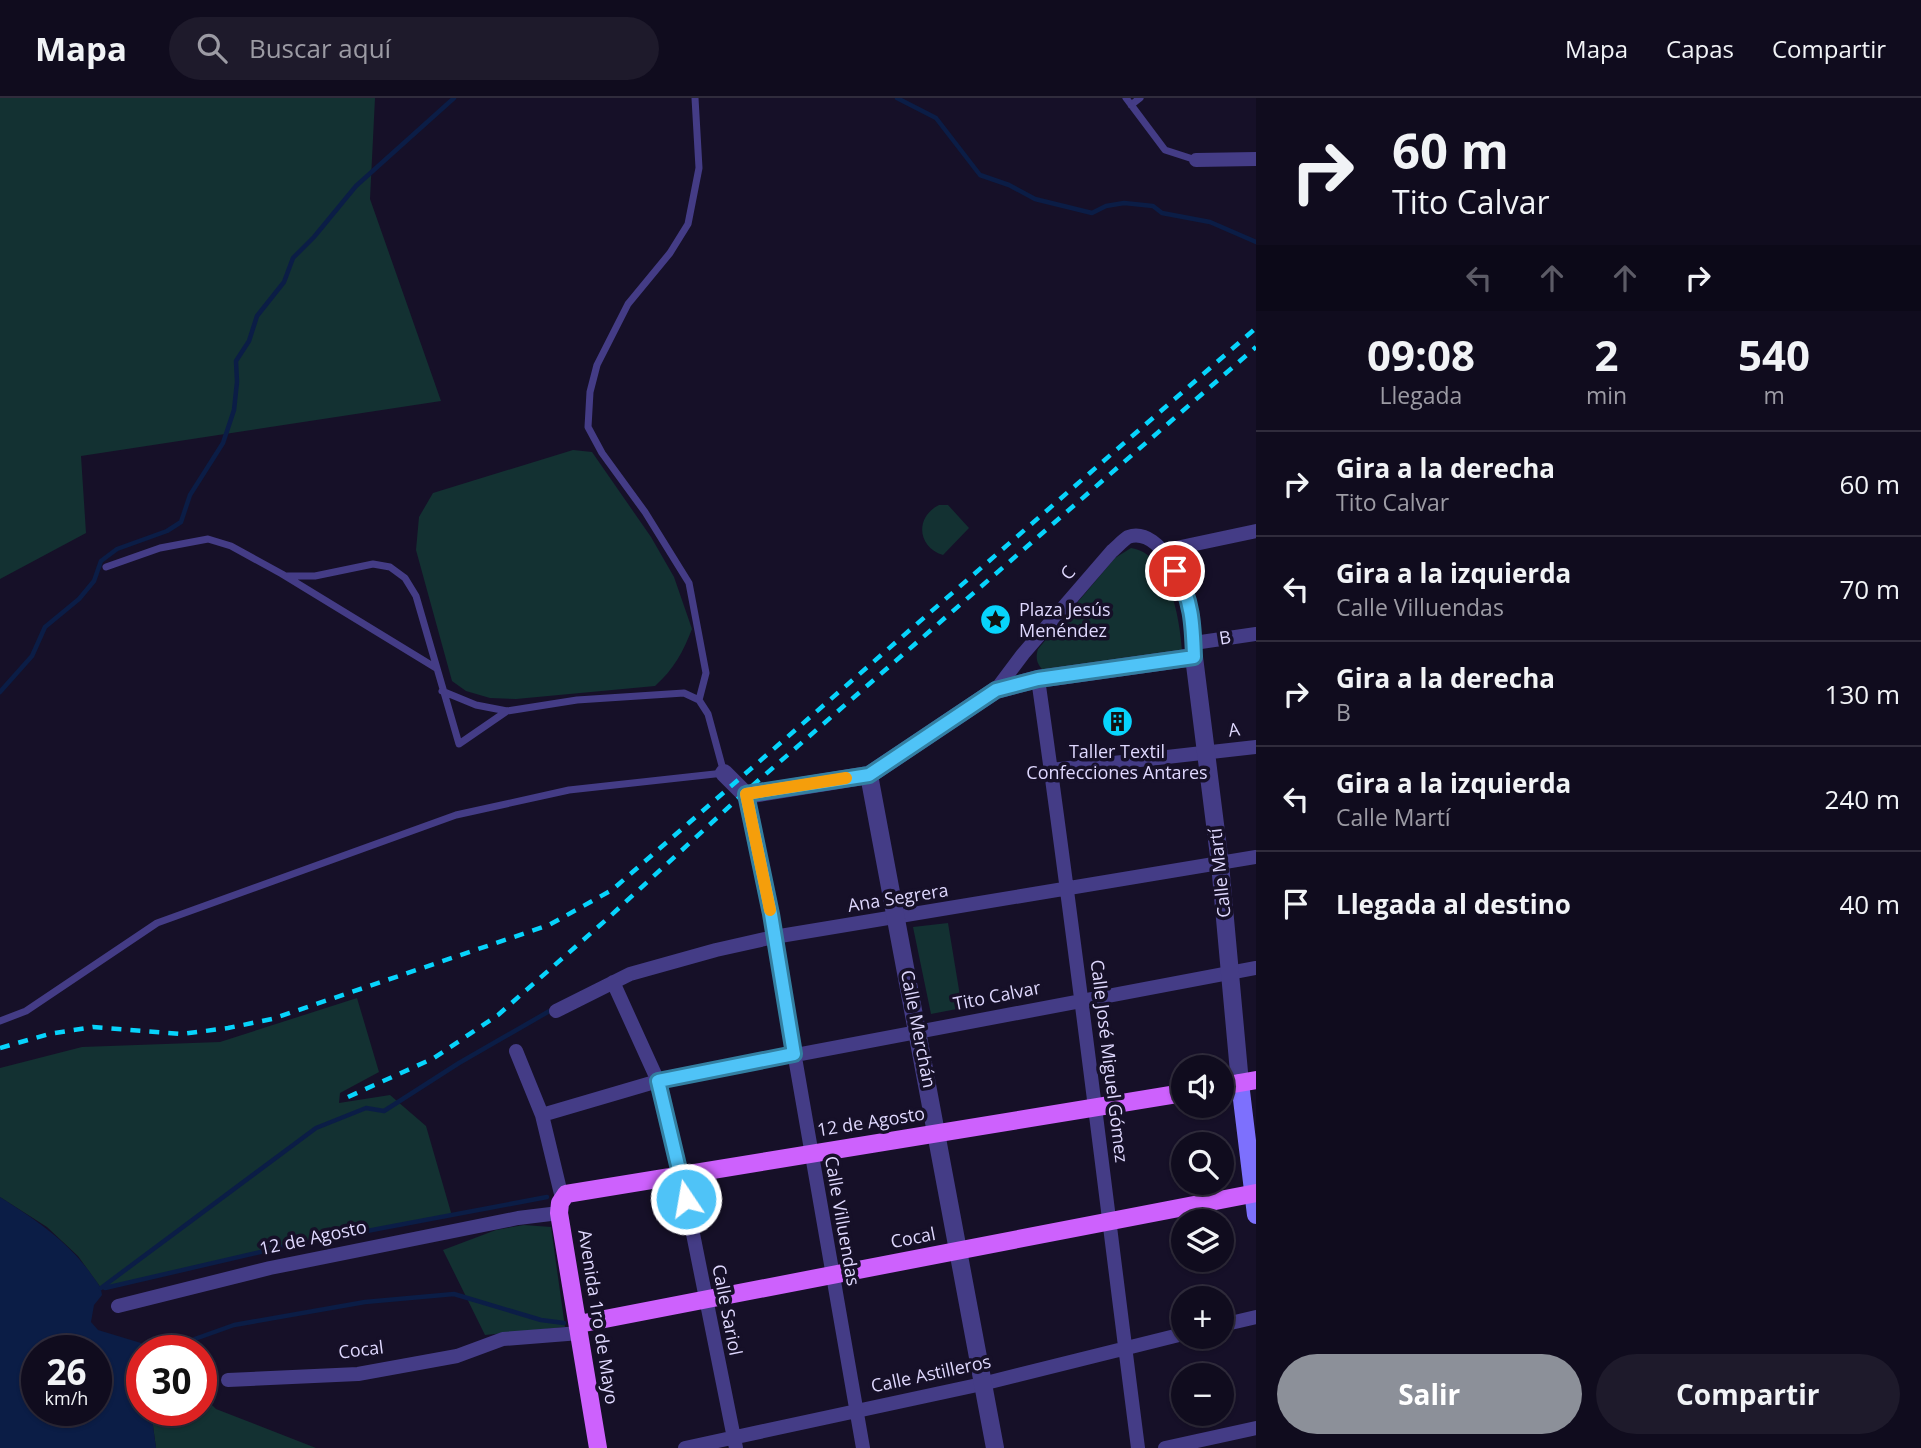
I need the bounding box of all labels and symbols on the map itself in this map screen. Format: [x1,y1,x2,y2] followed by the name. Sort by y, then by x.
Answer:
[1145,541,1205,601] pin
[1054,560,1080,584] street label: C
[1019,597,1111,642] place label: Plaza Jesús Menéndez
[979,603,1013,637] place icon: Plaza Jesús Menéndez
[1217,624,1232,650] street label: B
[1100,704,1134,738] building icon: Taller Textil Confecciones Antares
[1227,716,1242,742] street label: A
[1026,739,1208,784] place label: Taller Textil Confecciones Antares
[1202,827,1236,919] street label: Calle Martí
[846,877,950,917] street label: Ana Segrera
[1086,958,1134,1164] street label: Calle José Miguel Gómez
[896,968,942,1090] street label: Calle Merchán
[951,975,1043,1015] street label: Tito Calvar
[815,1101,926,1141] street label: 12 de Agosto
[820,1154,866,1288] street label: Calle Villuendas
[649,1162,723,1236] position arrow
[257,1214,369,1260] street label: 12 de Agosto
[888,1221,937,1253] street label: Cocal
[573,1228,625,1406] street label: Avenida 1ro de Mayo
[707,1262,749,1357] street label: Calle Sariol
[337,1334,385,1364] street label: Cocal
[126,1335,217,1426] speed limit sign: 30
[869,1349,993,1397] street label: Calle Astilleros

